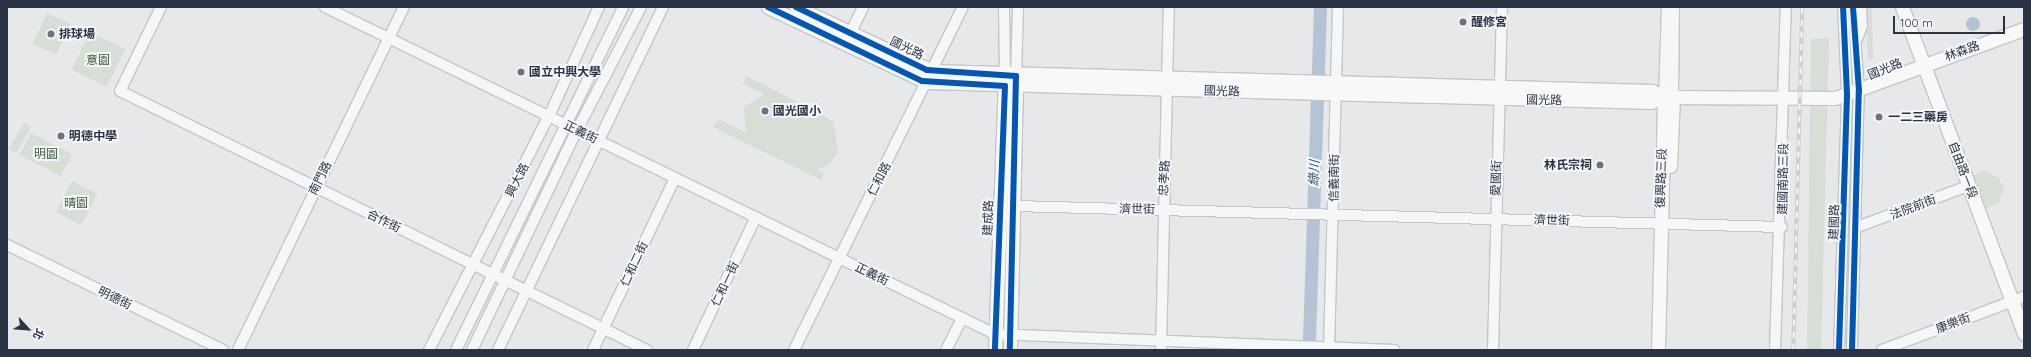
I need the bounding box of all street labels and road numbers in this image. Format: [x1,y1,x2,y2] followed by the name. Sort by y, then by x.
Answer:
[888,34,926,62] street label: 國光路
[1943,38,1981,64] street label: 林森路
[1866,56,1904,82] street label: 國光路
[1204,83,1240,99] street label: 國光路
[1526,92,1562,108] street label: 國光路
[562,118,600,146] street label: 正義街
[1946,139,1980,201] street label: 自由路一段
[1775,143,1791,215] street label: 建國南路三段
[1653,148,1669,208] street label: 復興路三段
[1326,154,1342,202] street label: 信義南街
[306,159,334,197] street label: 南門路
[864,160,894,198] street label: 仁和路
[1156,160,1172,196] street label: 忠孝路
[1488,160,1504,196] street label: 愛國街
[502,161,532,199] street label: 興大路
[1888,192,1938,222] street label: 法院前街
[980,200,996,236] street label: 建成路
[1119,201,1155,217] street label: 濟世街
[1826,204,1842,240] street label: 建國路
[365,207,403,235] street label: 合作街
[1534,212,1570,228] street label: 濟世街
[617,239,651,289] street label: 仁和二街
[708,259,742,309] street label: 仁和一街
[853,260,891,288] street label: 正義街
[96,284,134,312] street label: 明德街
[1934,310,1972,336] street label: 康樂街

